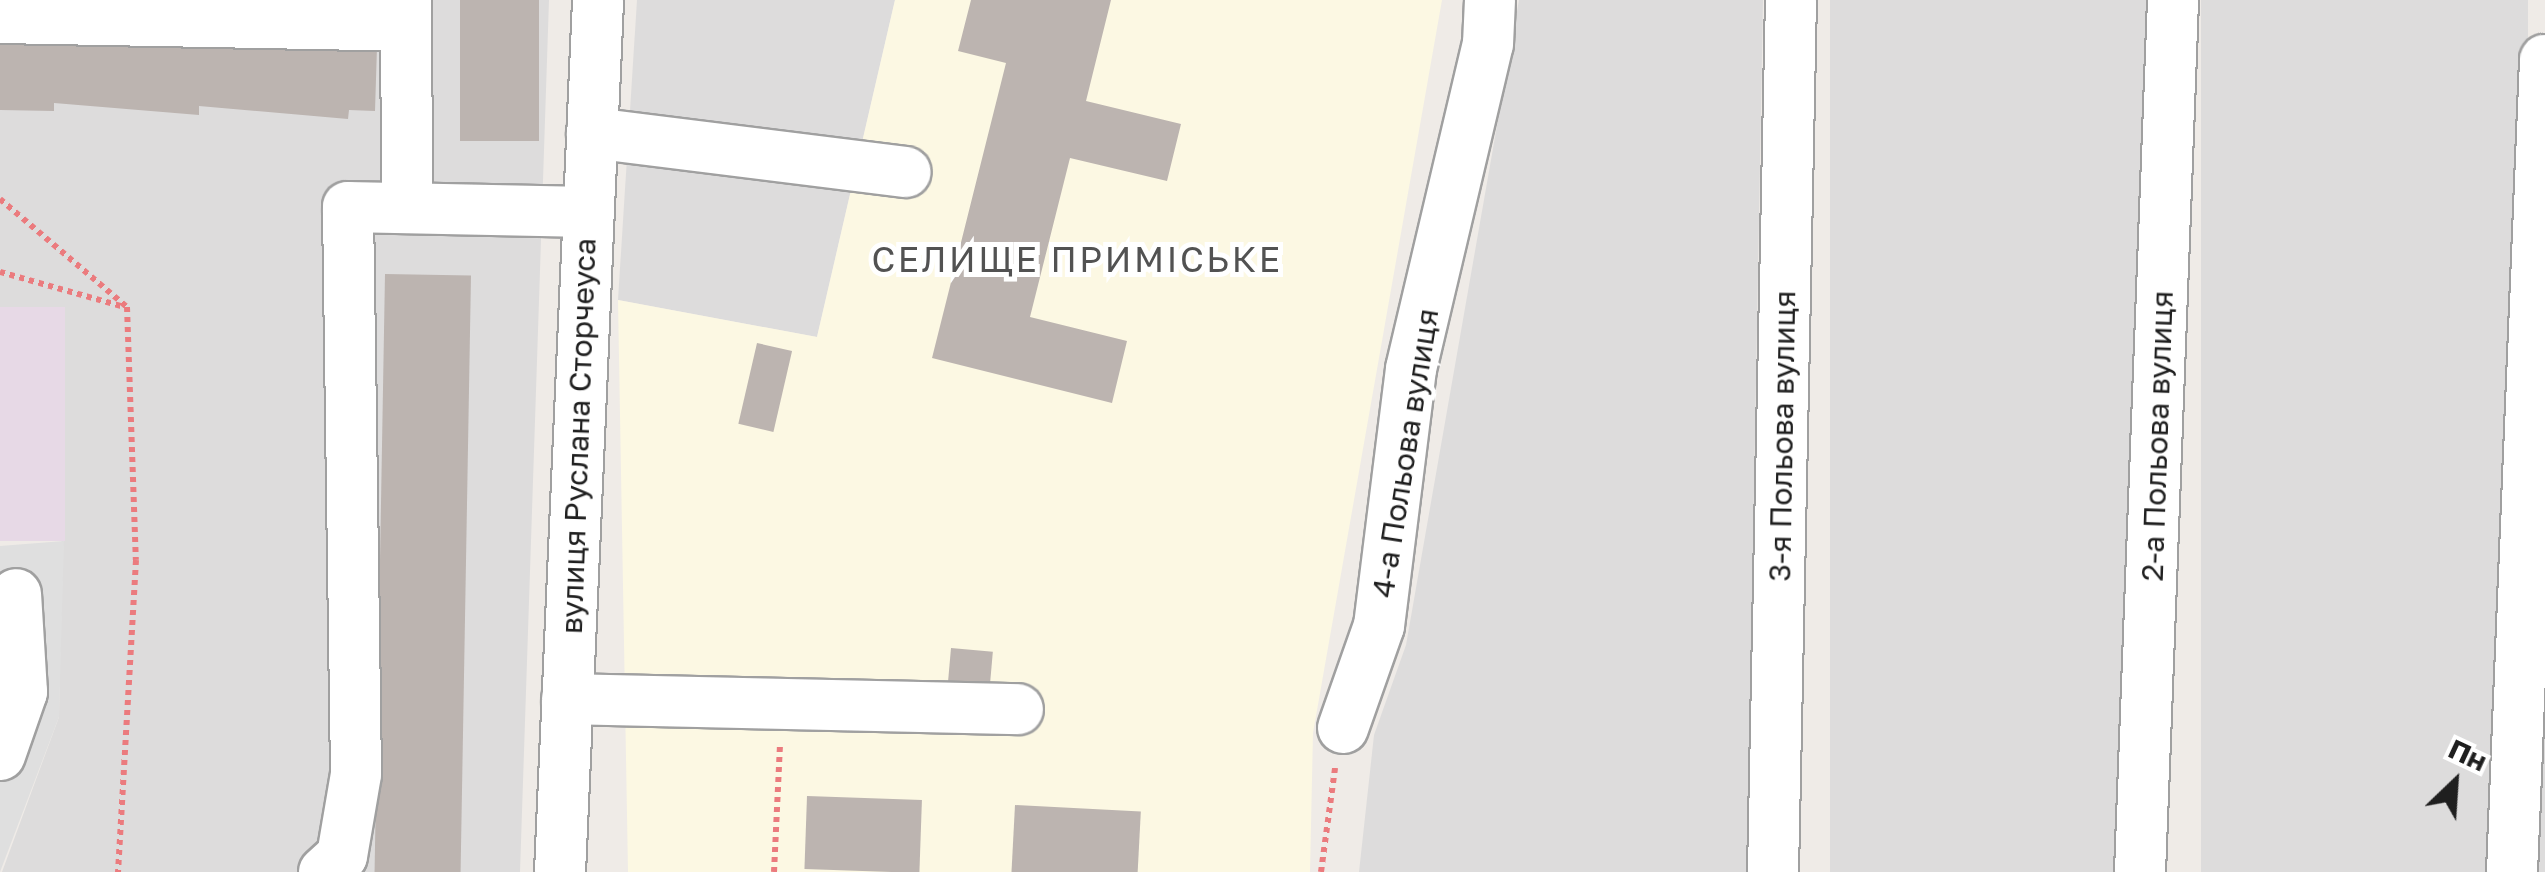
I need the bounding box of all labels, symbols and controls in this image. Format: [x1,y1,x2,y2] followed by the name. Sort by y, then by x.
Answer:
[553,237,603,635] street label: вулиця Руслана Сторчеуса
[871,238,1283,280] district label: СЕЛИЩЕ ПРИМІСЬКЕ
[1761,290,1803,582] street label: 3-я Польова вулиця
[2134,290,2180,582] street label: 2-а Польова вулиця
[1364,306,1446,600] street label: 4-а Польова вулиця
[2444,731,2492,777] text: Пн
[2405,732,2505,832] north arrow

